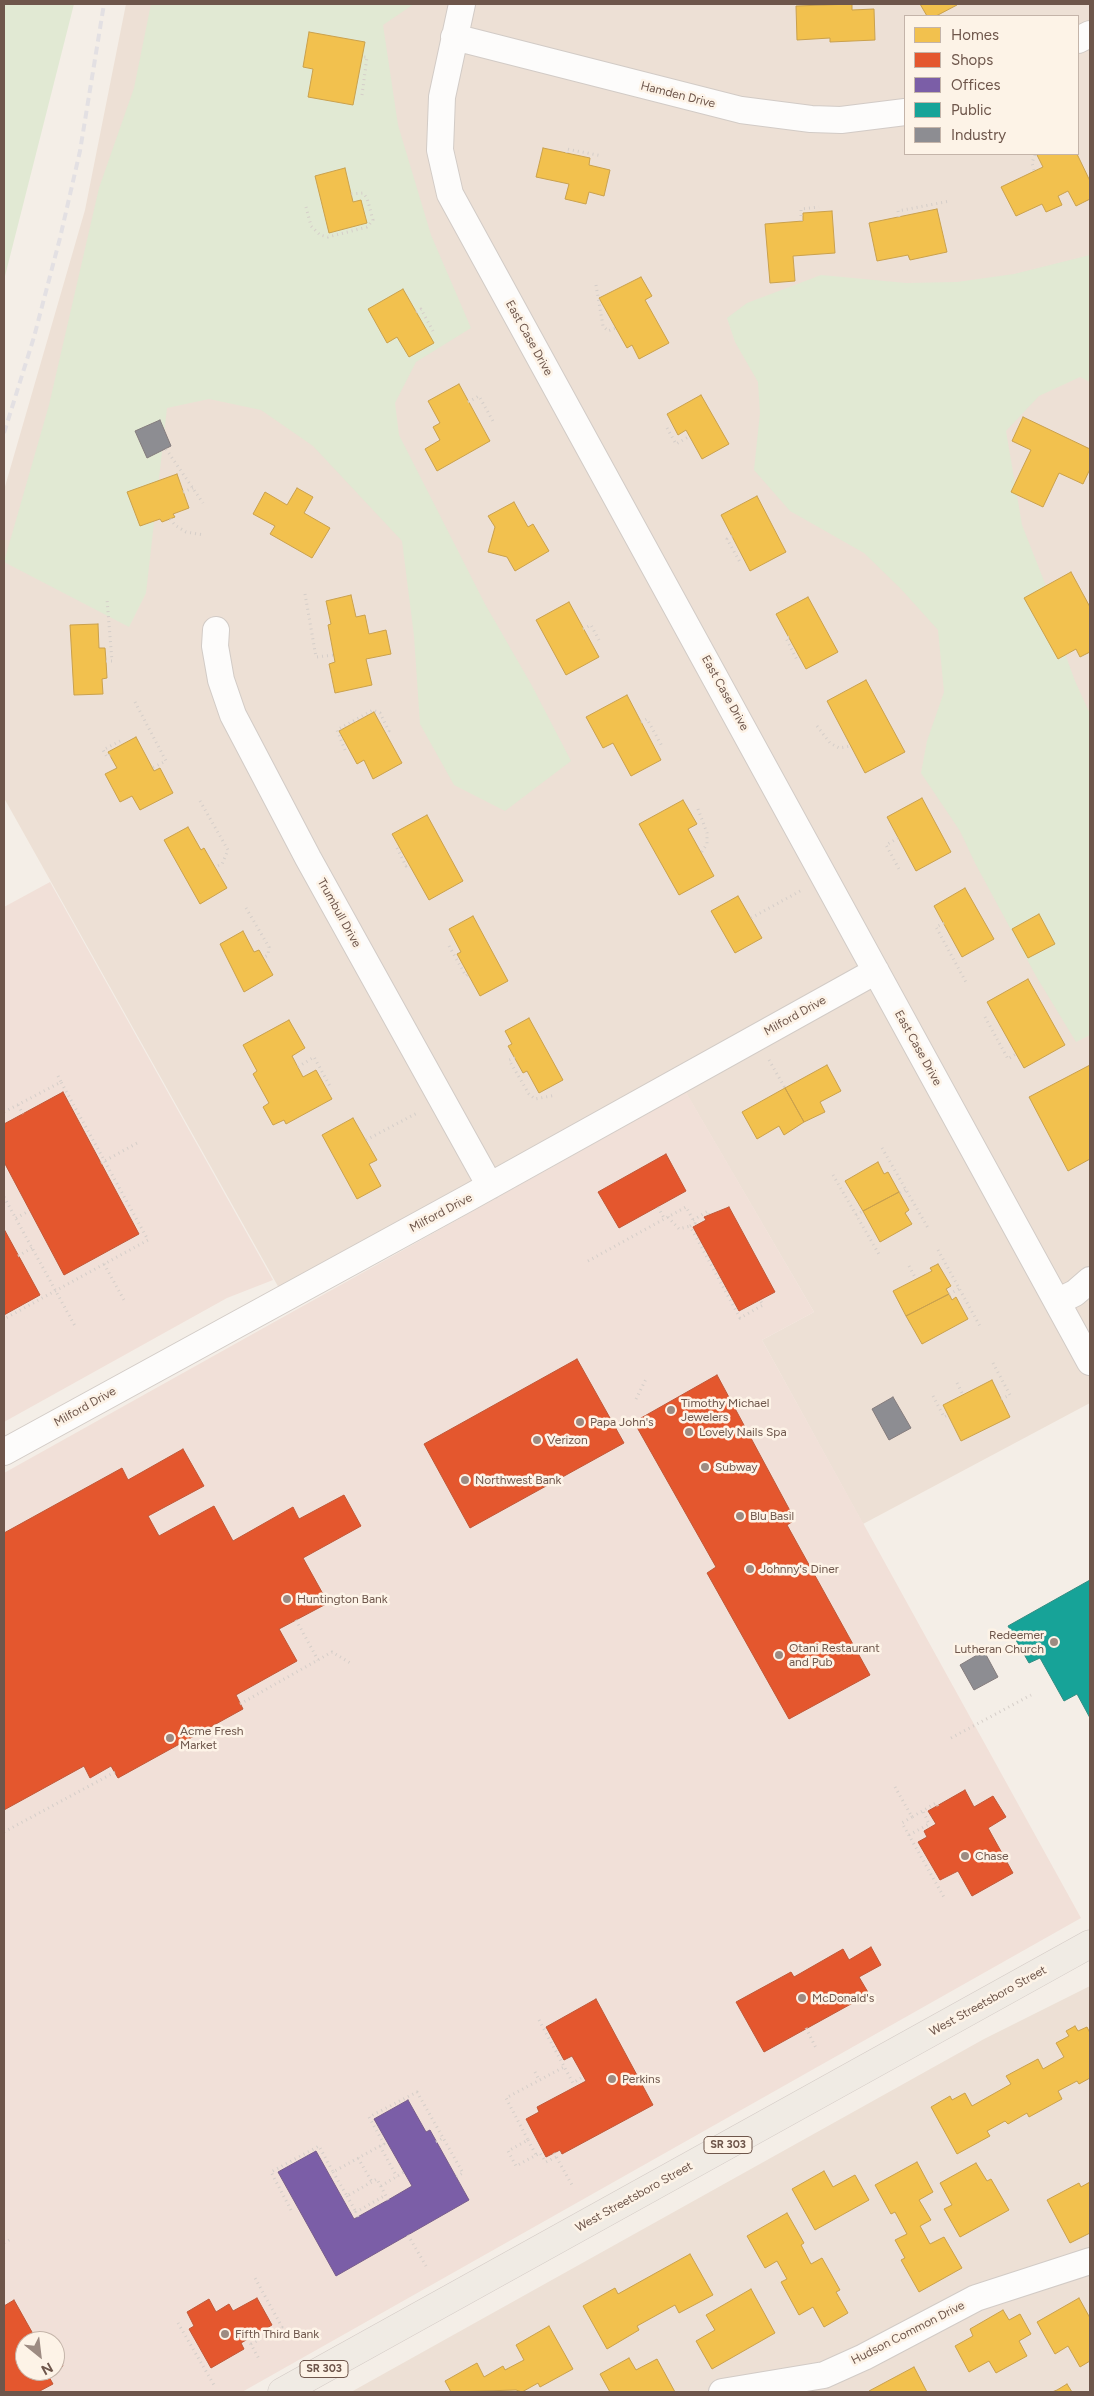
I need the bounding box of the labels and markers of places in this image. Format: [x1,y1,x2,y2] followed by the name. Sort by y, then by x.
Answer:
[681,1396,769,1424] place label: Timothy Michael Jewelers
[665,1404,677,1416] marker: Timothy Michael Jewelers
[590,1415,654,1429] place label: Papa John's
[574,1416,586,1428] marker: Papa John's
[699,1425,787,1439] place label: Lovely Nails Spa
[683,1426,695,1438] marker: Lovely Nails Spa
[547,1433,588,1447] place label: Verizon
[531,1434,543,1446] marker: Verizon
[715,1460,758,1474] place label: Subway
[699,1461,711,1473] marker: Subway
[475,1473,561,1487] place label: Northwest Bank
[459,1474,471,1486] marker: Northwest Bank
[750,1509,794,1523] place label: Blu Basil
[734,1510,746,1522] marker: Blu Basil
[760,1562,839,1576] place label: Johnny's Diner
[744,1563,756,1575] marker: Johnny's Diner
[297,1592,388,1606] place label: Huntington Bank
[281,1593,293,1605] marker: Huntington Bank
[954,1628,1044,1656] place label: Redeemer Lutheran Church
[1048,1636,1060,1648] marker: Redeemer Lutheran Church
[789,1641,880,1669] place label: Otani Restaurant and Pub
[773,1649,785,1661] marker: Otani Restaurant and Pub
[180,1724,244,1752] place label: Acme Fresh Market
[164,1732,176,1744] marker: Acme Fresh Market
[975,1849,1009,1863] place label: Chase
[959,1850,971,1862] marker: Chase
[812,1991,874,2005] place label: McDonald's
[796,1992,808,2004] marker: McDonald's
[622,2072,660,2086] place label: Perkins
[606,2073,618,2085] marker: Perkins
[235,2327,319,2341] place label: Fifth Third Bank
[219,2328,231,2340] marker: Fifth Third Bank

